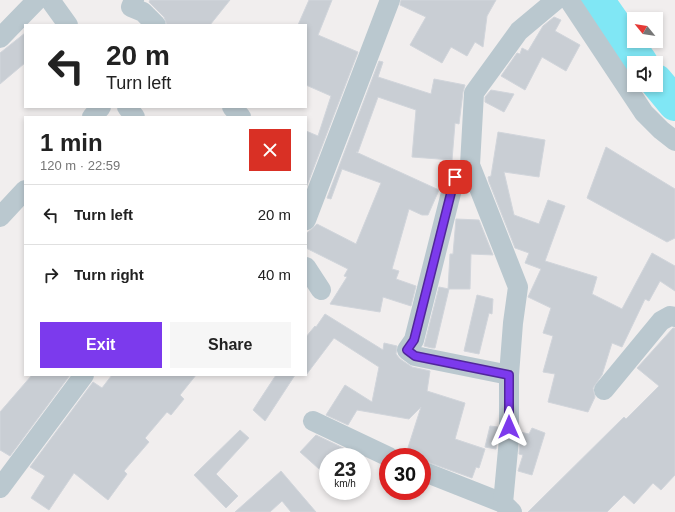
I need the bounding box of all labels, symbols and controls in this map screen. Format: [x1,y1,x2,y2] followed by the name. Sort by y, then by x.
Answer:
[627,12,663,48] north arrow
[627,12,663,92] map controls
[40,40,92,92] icon: left
[106,40,170,71] text: 20 m
[627,56,663,92] button: sound
[106,73,171,93] text: Turn left
[40,129,103,156] text: 1 min
[249,129,291,171] button: close
[40,158,120,173] text: 120 m · 22:59
[438,160,472,194] pin
[444,166,466,188] icon: arrive
[40,204,62,226] icon: left
[74,206,133,223] text: Turn left
[258,206,291,223] text: 20 m
[40,264,62,286] icon: right
[74,266,144,283] text: Turn right
[258,266,291,283] text: 40 m
[40,322,162,368] button: Exit
[170,322,291,368] button: Share
[488,406,530,448] position arrow
[379,448,431,500] speed limit sign: 30
[334,458,356,480] text: 23
[334,478,356,489] text: km/h

